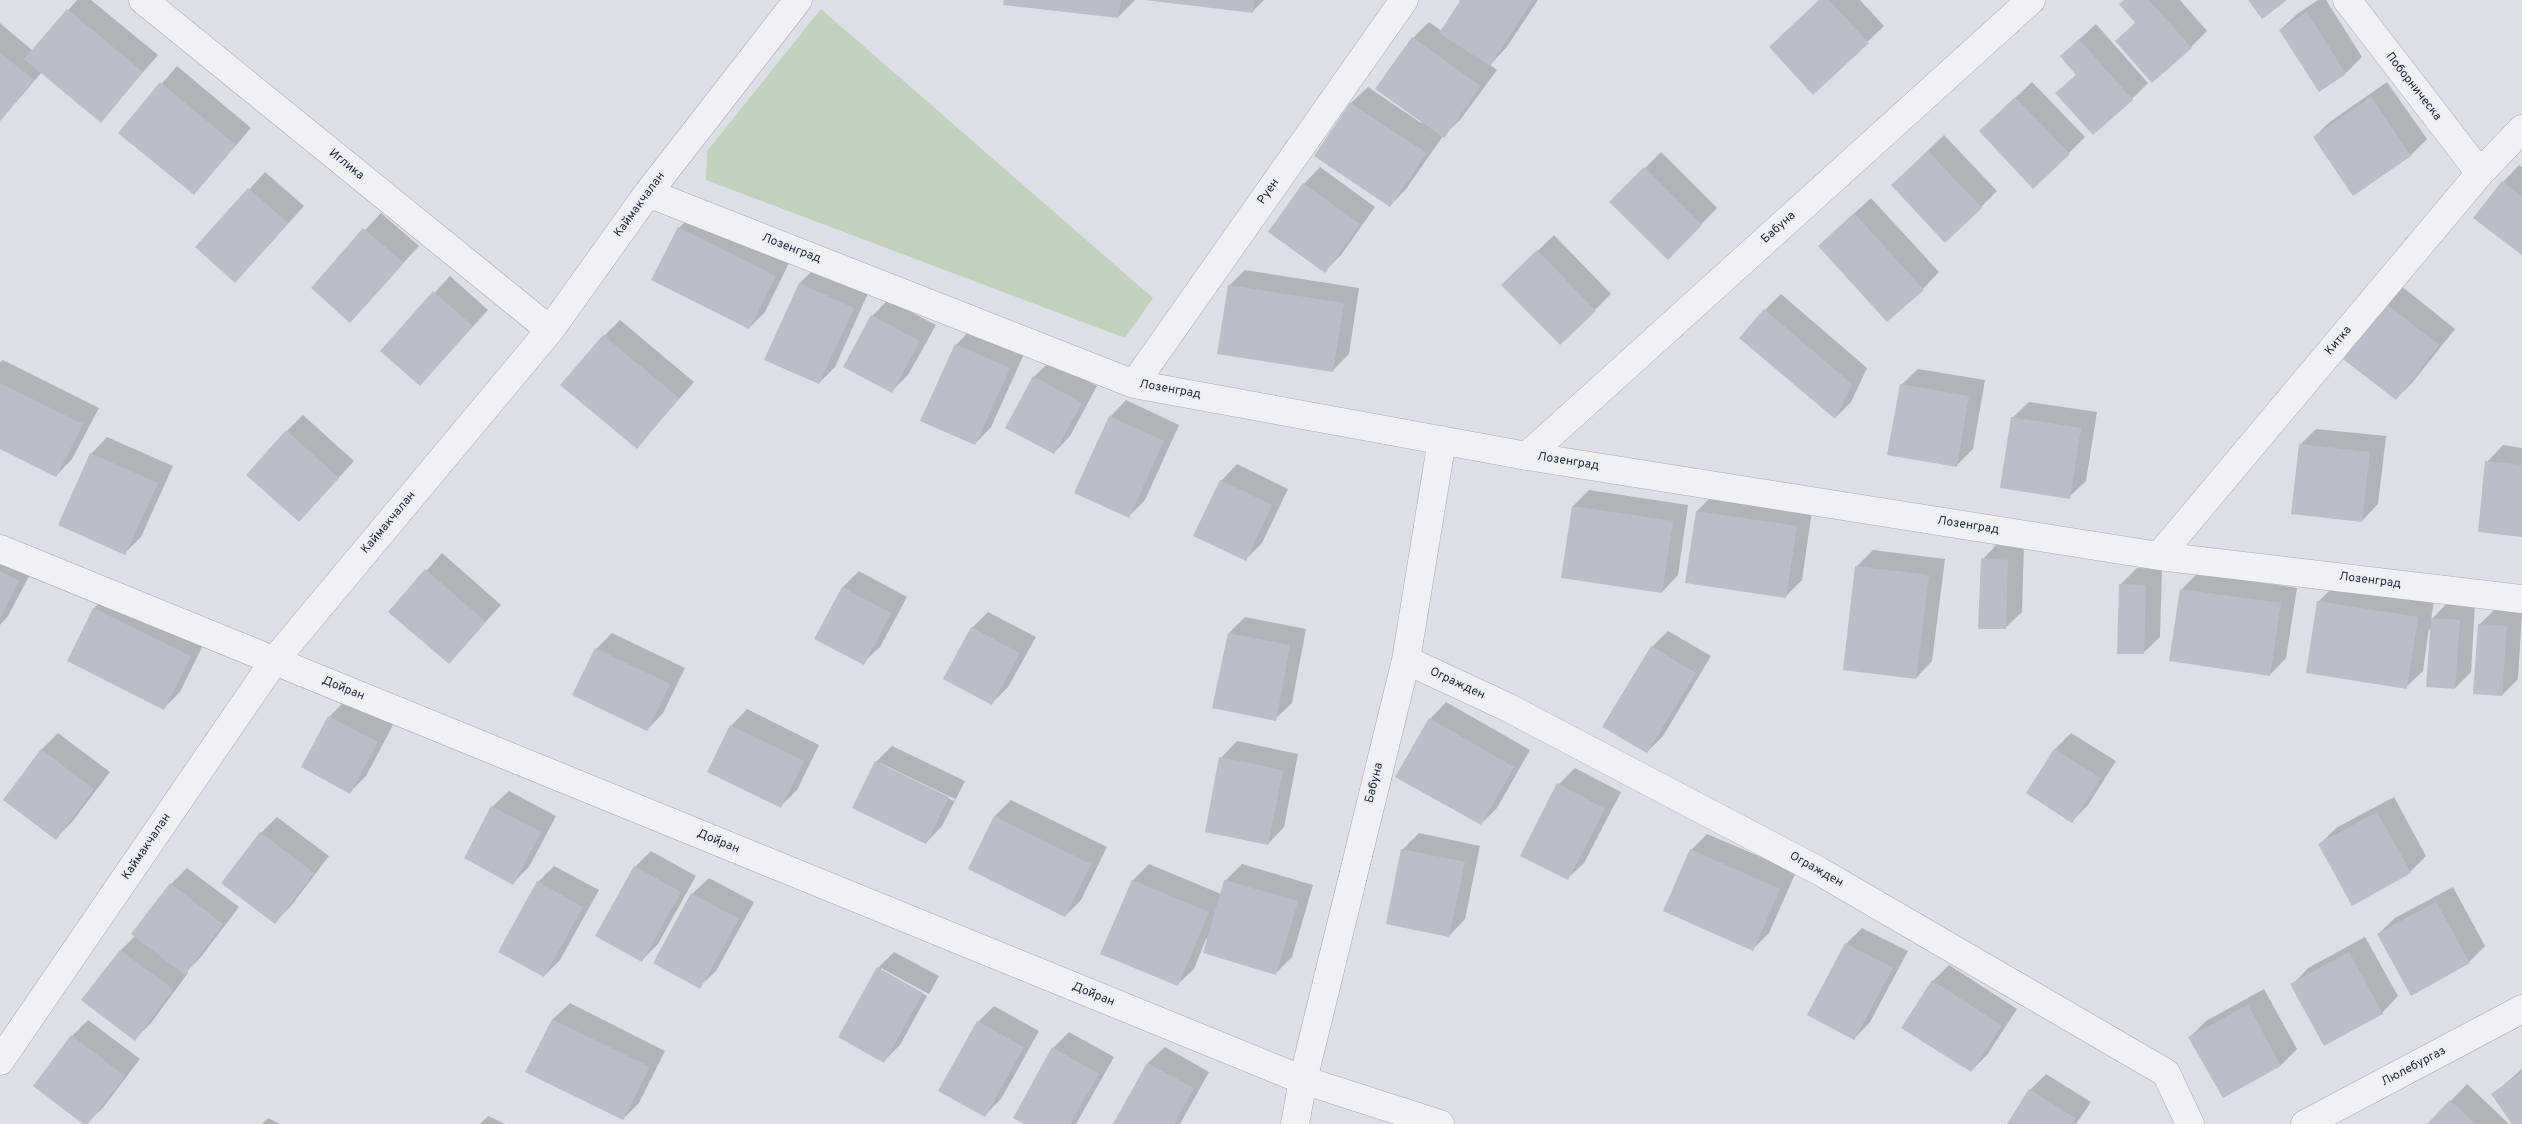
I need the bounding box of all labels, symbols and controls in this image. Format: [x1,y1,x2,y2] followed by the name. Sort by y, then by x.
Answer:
[2382,50,2444,124] street label: Поборническа
[326,146,366,184] street label: Иглика
[612,170,668,240] street label: Каймакчалан
[1255,176,1283,208] street label: Руен
[1759,209,1799,247] street label: Бабуна
[759,231,823,267] street label: Лозенград
[2323,323,2355,359] street label: Китка
[1138,377,1202,403] street label: Лозенград
[1536,450,1600,474] street label: Лозенград
[359,489,419,557] street label: Каймакчалан
[1936,514,2000,538] street label: Лозенград
[2338,570,2402,592] street label: Лозенград
[1427,665,1487,703] street label: Огражден
[320,674,366,704] street label: Дойран
[1363,761,1387,805] street label: Бабуна
[119,811,175,883] street label: Каймакчалан
[695,827,741,857] street label: Дойран
[1787,849,1845,891] street label: Огражден
[1070,980,1116,1010] street label: Дойран
[2379,1044,2449,1090] street label: Люлебургаз

